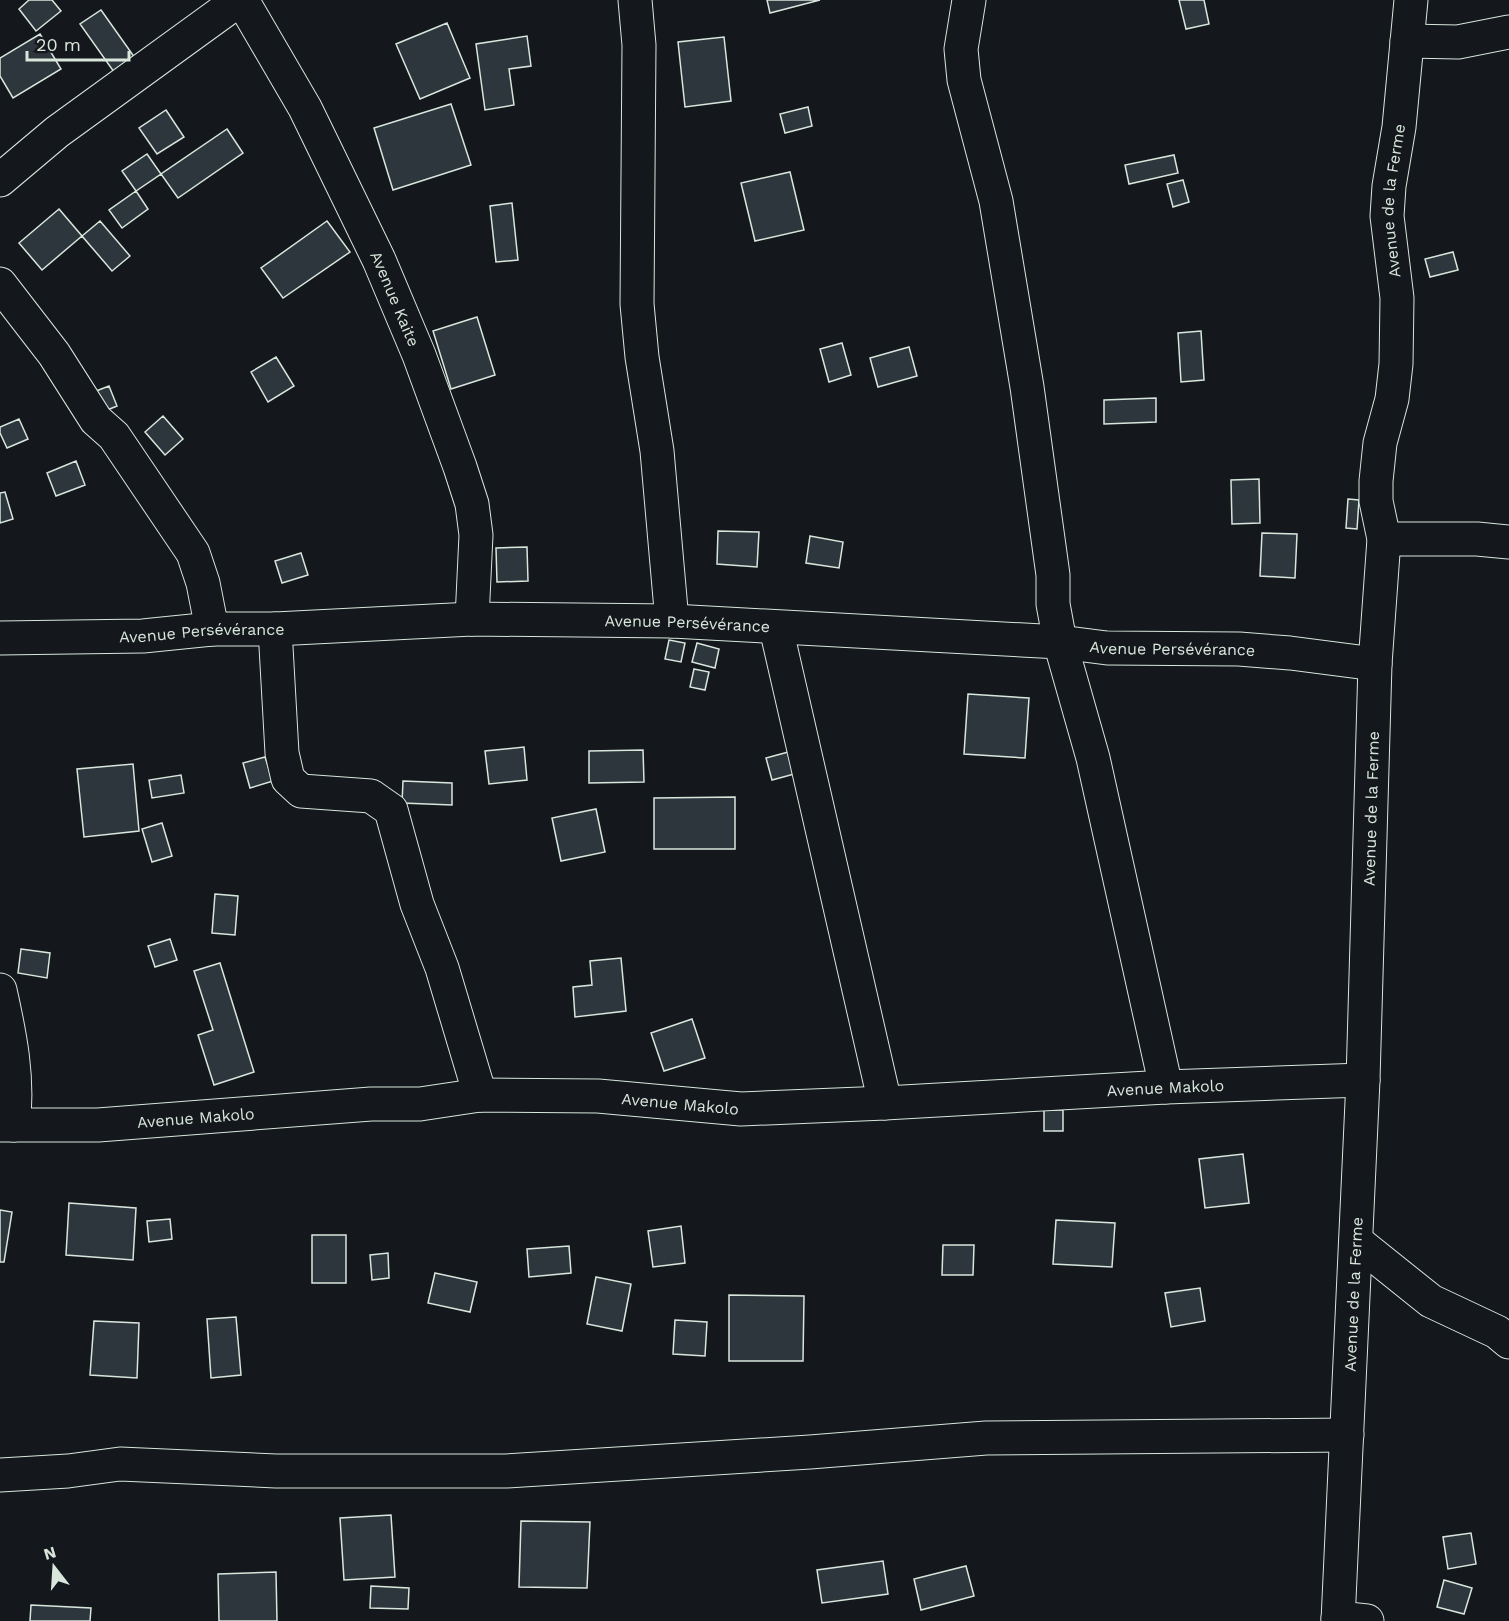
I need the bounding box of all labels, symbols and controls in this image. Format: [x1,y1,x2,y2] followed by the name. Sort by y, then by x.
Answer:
[27,24,129,62] scale bar
[36,34,81,55] text: 20 m
[1378,122,1409,279] street label: Avenue de la Ferme
[367,248,424,349] street label: Avenue Kaite
[604,611,771,636] street label: Avenue Persévérance
[119,619,285,646] street label: Avenue Persévérance
[1089,636,1256,660] street label: Avenue Persévérance
[1359,731,1383,886] street label: Avenue de la Ferme
[1106,1075,1224,1100] street label: Avenue Makolo
[621,1089,740,1118] street label: Avenue Makolo
[136,1103,255,1131] street label: Avenue Makolo
[1340,1216,1366,1372] street label: Avenue de la Ferme
[24,1537,84,1597] north arrow
[41,1542,58,1564] text: N

